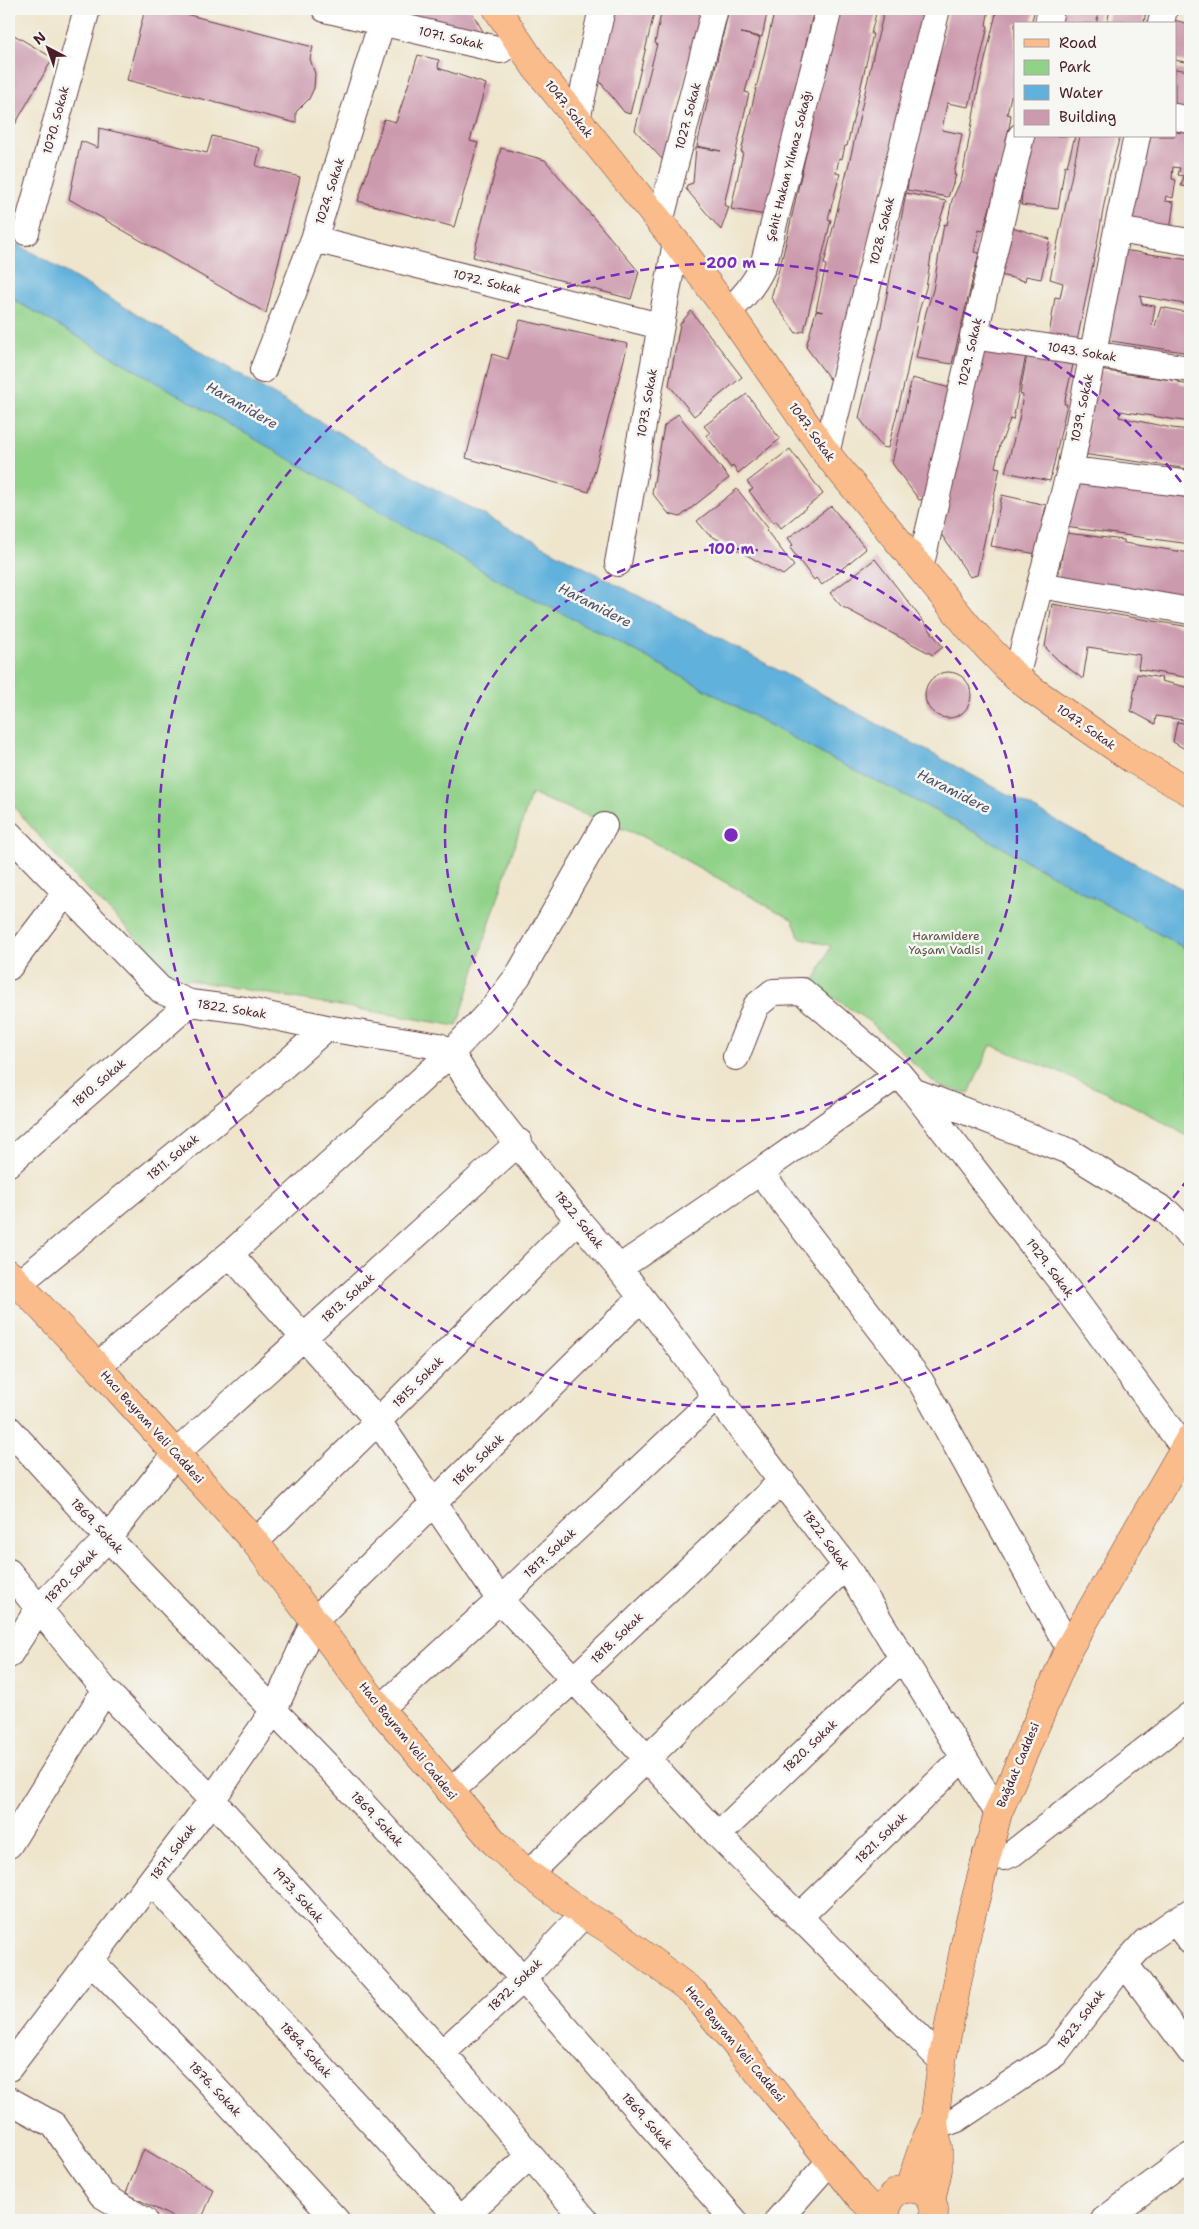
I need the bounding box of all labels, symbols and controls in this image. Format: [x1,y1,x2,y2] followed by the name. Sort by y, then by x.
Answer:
[22,22,72,72] north arrow
[1014,22,1176,138] legend
[417,23,485,53] street label: 1071. Sokak
[29,28,50,49] text: N
[1059,33,1097,53] text: Road
[1059,57,1091,77] text: Park
[541,77,597,141] street label: 1047. Sokak
[671,81,705,151] street label: 1027. Sokak
[1059,83,1103,103] text: Water
[39,84,73,156] street label: 1070. Sokak
[762,89,816,243] street label: Şehit Hakan Yılmaz Sokağı
[1059,107,1116,127] text: Building
[312,156,348,226] street label: 1024. Sokak
[866,195,898,267] street label: 1028. Sokak
[706,253,756,273] text: 200 m
[451,266,523,298] street label: 1072. Sokak
[954,316,986,388] street label: 1029. Sokak
[1046,339,1118,365] street label: 1043. Sokak
[633,367,661,439] street label: 1073. Sokak
[1067,372,1097,444] street label: 1039. Sokak
[203,377,281,433] water label: Haramidere
[785,399,839,465] street label: 1047. Sokak
[708,539,754,559] text: 100 m
[555,579,635,631] water label: Haramidere
[1053,701,1119,753] street label: 1047. Sokak
[914,765,994,817] water label: Haramidere
[722,826,740,844] centre of rings
[908,928,984,958] park label: Haramidere Yaşam Vadisi
[196,996,268,1022] street label: 1822. Sokak
[69,1055,129,1111] street label: 1810. Sokak
[144,1130,202,1183] street label: 1811. Sokak
[551,1188,607,1252] street label: 1822. Sokak
[1023,1235,1077,1301] street label: 1929. Sokak
[318,1270,378,1326] street label: 1813. Sokak
[389,1353,447,1411] street label: 1815. Sokak
[97,1367,207,1487] street label: Hacı Bayram Veli Caddesi
[449,1431,507,1489] street label: 1816. Sokak
[67,1495,127,1557] street label: 1869. Sokak
[799,1507,853,1573] street label: 1822. Sokak
[520,1525,580,1581] street label: 1817. Sokak
[41,1545,101,1607] street label: 1870. Sokak
[587,1609,647,1667] street label: 1818. Sokak
[355,1679,461,1803] street label: Hacı Bayram Veli Caddesi
[779,1716,841,1776] street label: 1820. Sokak
[993,1720,1043,1810] street label: Bağdat Caddesi
[347,1788,407,1850] street label: 1869. Sokak
[852,1809,910,1867] street label: 1821. Sokak
[147,1821,199,1883] street label: 1871. Sokak
[269,1864,327,1926] street label: 1973. Sokak
[484,1955,546,2015] street label: 1872. Sokak
[682,1983,788,2105] street label: Hacı Bayram Veli Caddesi
[1054,1986,1108,2052] street label: 1823. Sokak
[277,2019,335,2081] street label: 1884. Sokak
[185,2058,245,2120] street label: 1876. Sokak
[618,2089,676,2153] street label: 1869. Sokak

